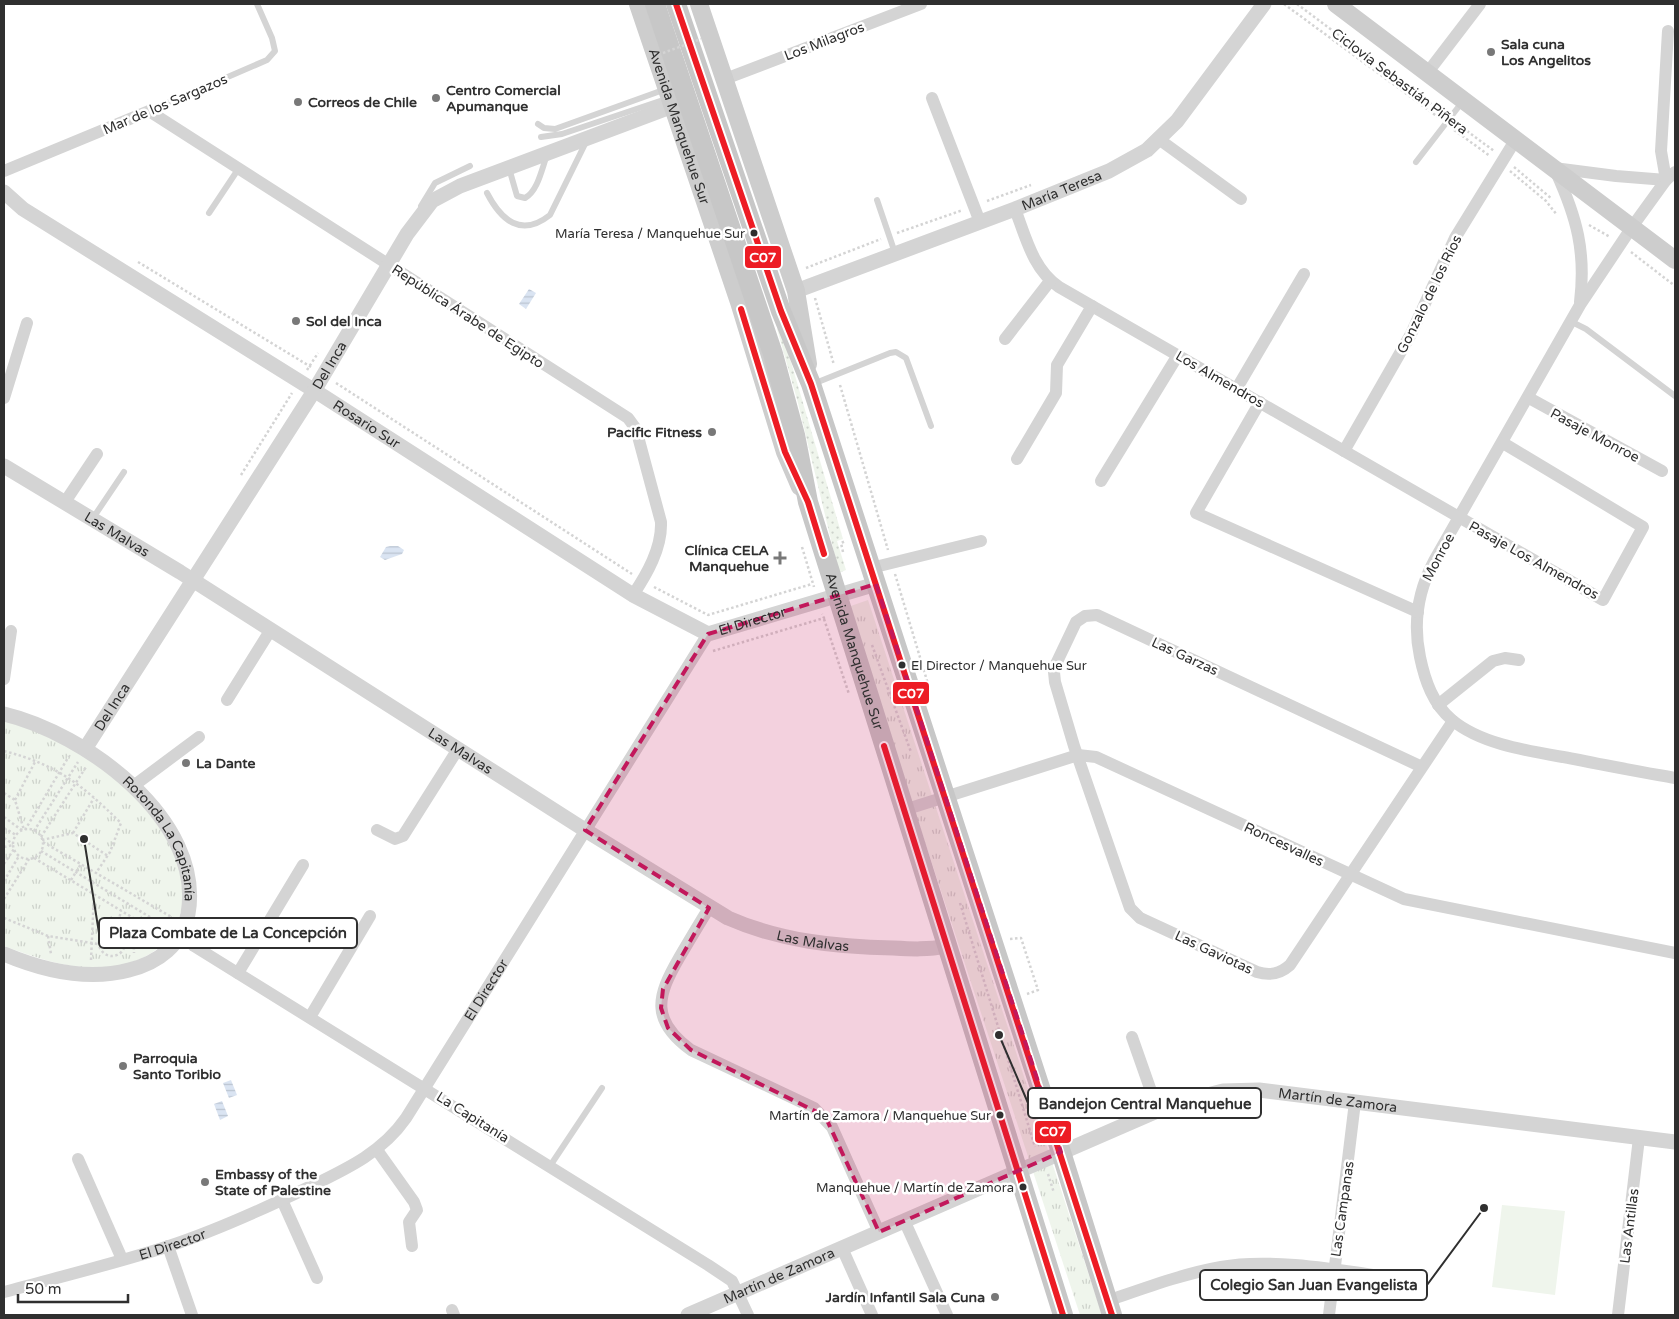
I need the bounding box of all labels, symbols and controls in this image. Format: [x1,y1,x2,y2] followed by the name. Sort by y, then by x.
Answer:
[782,18,867,65] street label: Los Milagros
[1328,25,1471,138] street label: Ciclovía Sebastián Piñera
[1501,36,1591,69] place label: Sala cuna Los Angelitos
[645,46,713,207] street label: Avenida Manquehue Sur
[1485,46,1497,58] marker: Sala cuna Los Angelitos
[100,70,230,138] street label: Mar de los Sargazos
[446,82,561,115] place label: Centro Comercial Apumanque
[430,92,442,104] marker: Centro Comercial Apumanque
[308,94,417,111] place label: Correos de Chile
[292,96,304,108] marker: Correos de Chile
[1019,167,1104,214] street label: María Teresa
[555,226,745,242] place label: María Teresa / Manquehue Sur
[749,228,759,238] marker: María Teresa / Manquehue Sur
[1393,232,1466,356] street label: Gonzalo de los Ríos
[744,245,782,269] line badge: C07
[749,249,777,266] text: C07
[388,261,547,372] street label: República Árabe de Egipto
[306,313,382,330] place label: Sol del Inca
[290,315,302,327] marker: Sol del Inca
[309,338,351,393] street label: Del Inca
[1172,347,1267,412] street label: Los Almendros
[330,397,404,453] street label: Rosario Sur
[1547,405,1642,466] street label: Pasaje Monroe
[607,424,702,441] place label: Pacific Fitness
[706,426,718,438] marker: Pacific Fitness
[81,508,153,561] street label: Las Malvas
[1466,518,1602,603] street label: Pasaje Los Almendros
[1419,530,1458,584] street label: Monroe
[684,542,770,575] place label: Clínica CELA Manquehue
[773,551,787,565] marker: Clínica CELA Manquehue
[822,571,887,733] street label: Avenida Manquehue Sur
[717,603,789,639] street label: El Director
[1149,634,1221,679] street label: Las Garzas
[911,658,1087,674] place label: El Director / Manquehue Sur
[897,660,907,670] marker: El Director / Manquehue Sur
[91,680,134,734] street label: Del Inca
[892,681,930,705] line badge: C07
[897,685,925,702] text: C07
[425,724,496,778] street label: Las Malvas
[196,755,255,772] place label: La Dante
[180,757,192,769] marker: La Dante
[119,773,198,902] street label: Rotonda La Capitanía
[1241,819,1327,870] street label: Roncesvalles
[99,918,357,948] callout: Plaza Combate de La Concepción
[109,924,347,943] text: Plaza Combate de La Concepción
[775,927,850,955] street label: Las Malvas
[1172,927,1256,978] street label: Las Gaviotas
[461,955,512,1024] street label: El Director
[133,1050,222,1083] place label: Parroquia Santo Toribio
[117,1060,129,1072] marker: Parroquia Santo Toribio
[1277,1084,1398,1116] street label: Martín de Zamora
[433,1088,512,1147] street label: La Capitanía
[1028,1088,1261,1118] callout: Bandejon Central Manquehue
[1039,1095,1252,1114] text: Bandejon Central Manquehue
[769,1108,991,1124] place label: Martín de Zamora / Manquehue Sur
[995,1110,1005,1120] marker: Martín de Zamora / Manquehue Sur
[1034,1120,1072,1144] line badge: C07
[1039,1123,1067,1140] text: C07
[1327,1160,1358,1258] street label: Las Campanas
[215,1166,331,1199] place label: Embassy of the State of Palestine
[199,1176,211,1188] marker: Embassy of the State of Palestine
[816,1180,1014,1196] place label: Manquehue / Martín de Zamora
[1018,1182,1028,1192] marker: Manquehue / Martín de Zamora
[1616,1187,1643,1265] street label: Las Antillas
[137,1225,209,1264] street label: El Director
[721,1244,837,1308] street label: Martín de Zamora
[1200,1270,1427,1300] callout: Colegio San Juan Evangelista
[18,1272,128,1304] scale bar
[1210,1276,1418,1295] text: Colegio San Juan Evangelista
[25,1280,62,1298] text: 50 m
[824,1289,985,1306] place label: Jardín Infantil Sala Cuna
[989,1291,1001,1303] marker: Jardín Infantil Sala Cuna

